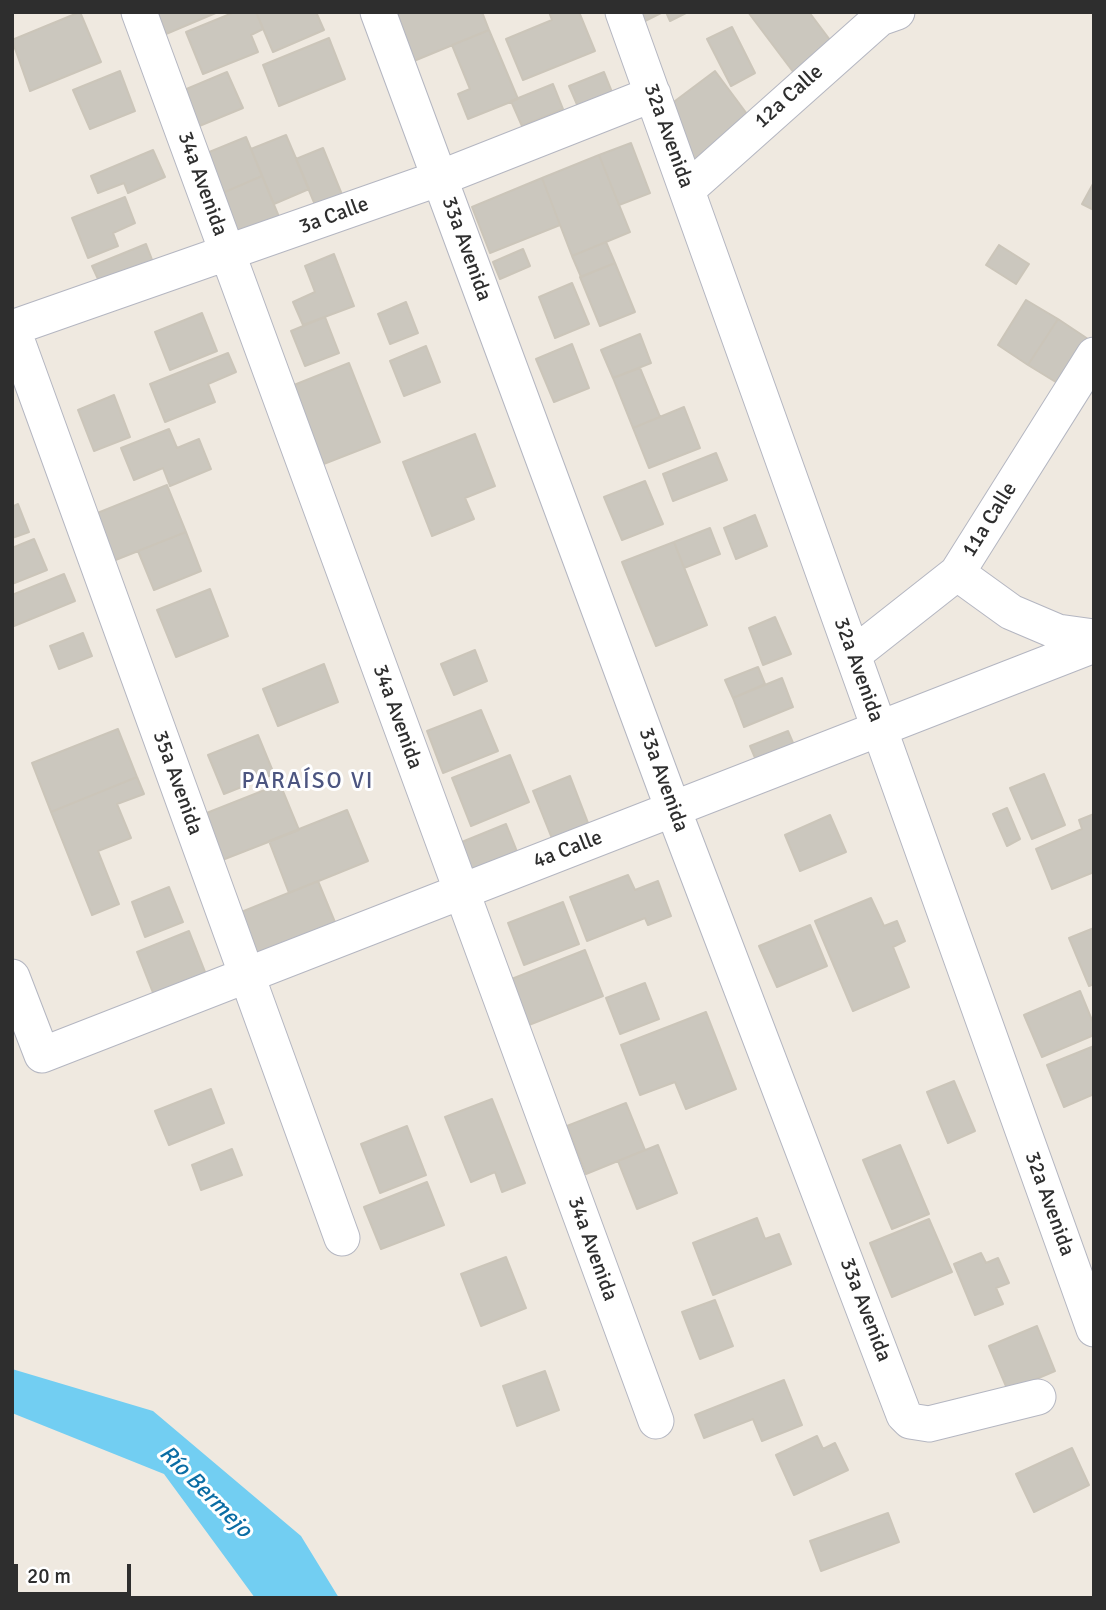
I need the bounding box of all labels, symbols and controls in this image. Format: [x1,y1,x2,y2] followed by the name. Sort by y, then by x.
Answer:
[750,60,828,134] street label: 12a Calle
[637,80,699,192] street label: 32a Avenida
[171,128,233,240] street label: 34a Avenida
[296,192,372,240] street label: 3a Calle
[435,193,497,305] street label: 33a Avenida
[957,478,1023,562] street label: 11a Calle
[827,614,889,726] street label: 32a Avenida
[366,661,428,773] street label: 34a Avenida
[632,724,694,836] street label: 33a Avenida
[146,727,208,839] street label: 35a Avenida
[243,768,373,796] district label: PARAÍSO VI
[530,825,606,875] street label: 4a Calle
[1018,1148,1080,1260] street label: 32a Avenida
[561,1193,623,1305] street label: 34a Avenida
[834,1255,896,1365] street label: 33a Avenida
[153,1440,257,1544] water label: Río Bermejo
[18,1550,135,1594] scale bar
[27,1563,71,1589] text: 20 m

